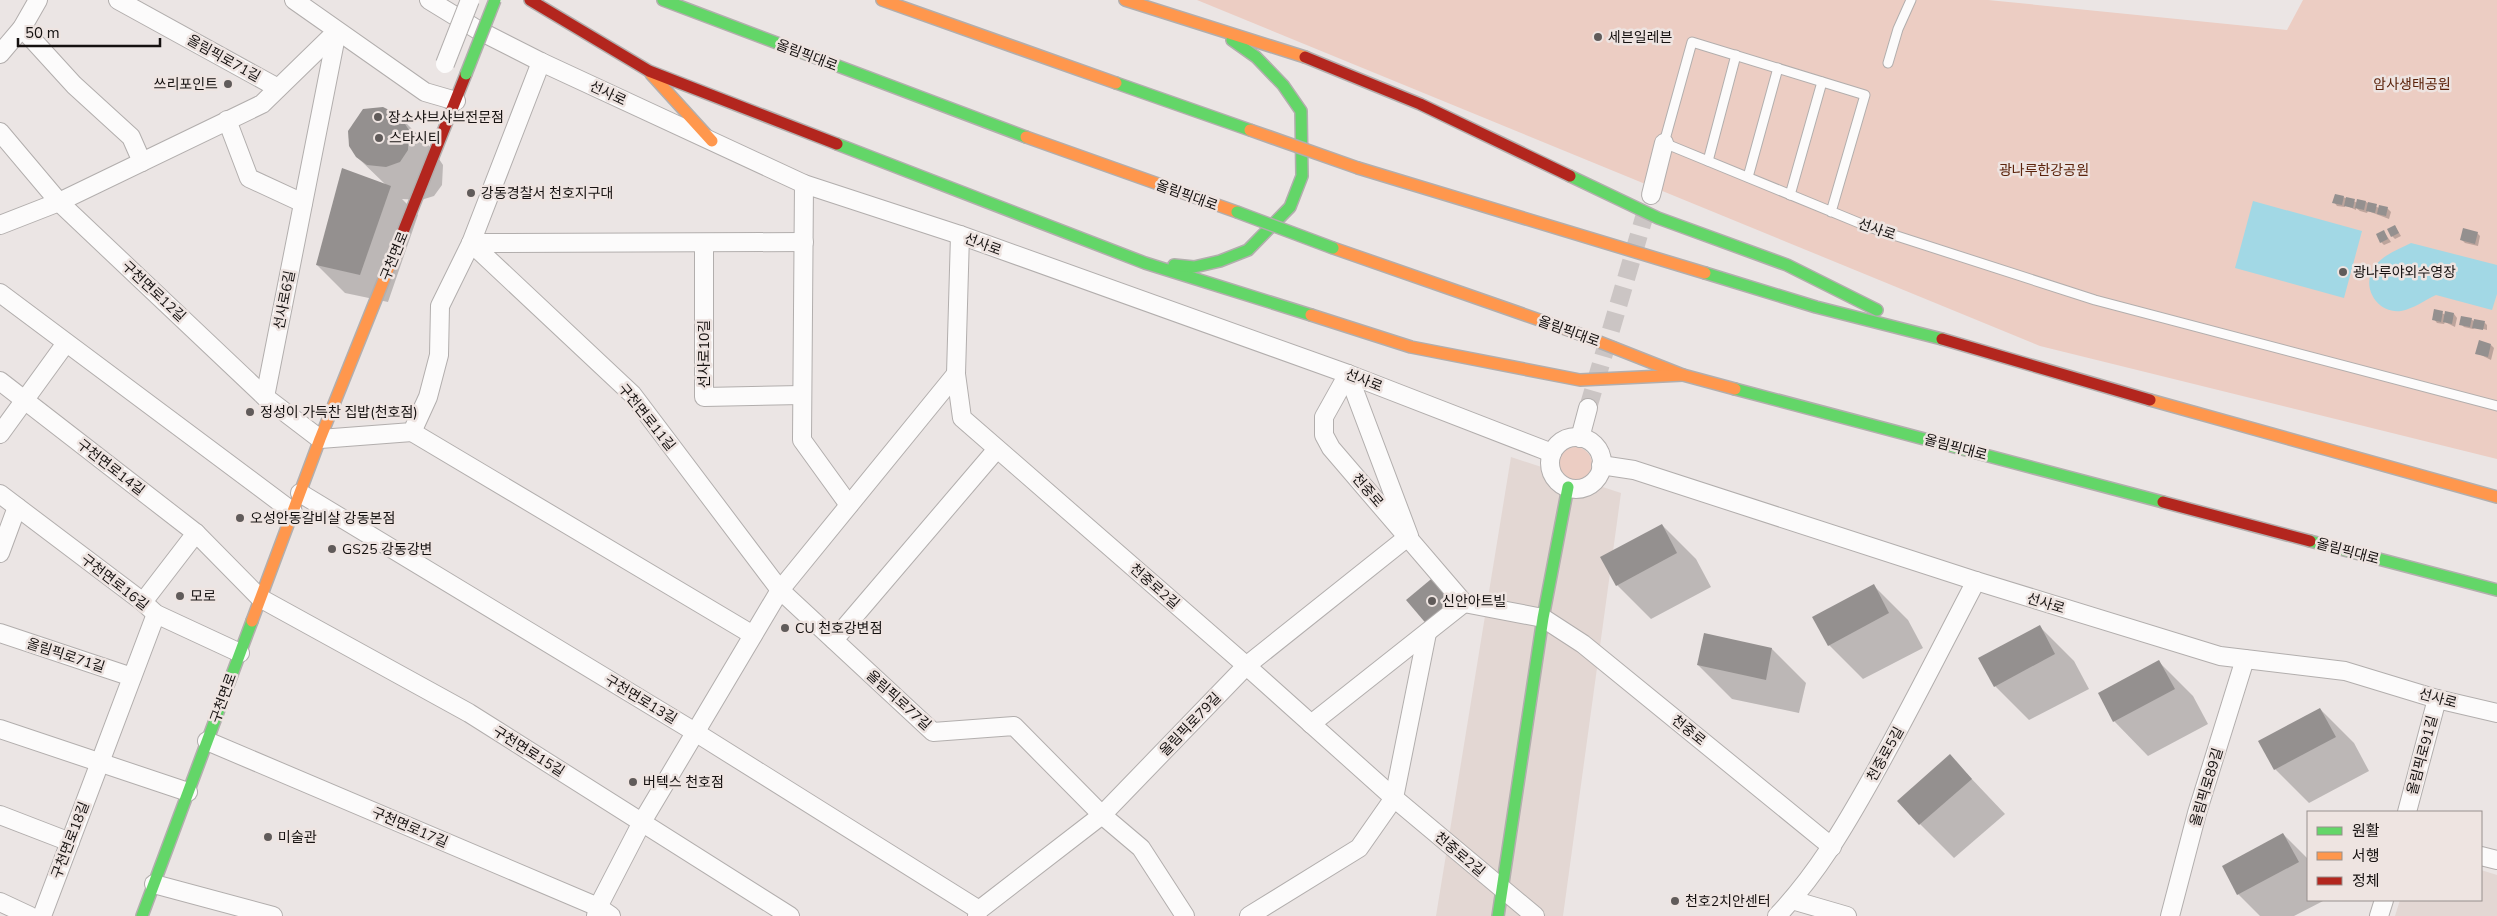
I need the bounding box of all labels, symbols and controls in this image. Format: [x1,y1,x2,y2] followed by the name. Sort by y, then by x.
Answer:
[18,15,160,47] scale bar
[25,23,60,43] text: 50 m
[1608,28,1673,47] place label: 세븐일레븐
[184,30,264,86] street label: 올림픽로71길
[1592,31,1604,43] marker: 세븐일레븐
[773,35,840,76] street label: 올림픽대로
[154,75,218,94] place label: 쓰리포인트
[2373,75,2451,94] park label: 암사생태공원
[586,77,629,110] street label: 선사로
[222,78,234,90] marker: 쓰리포인트
[388,108,504,127] place label: 장소샤브샤브전문점
[372,111,384,123] marker: 장소샤브샤브전문점
[389,129,441,148] place label: 스타시티
[373,132,385,144] marker: 스타시티
[1999,161,2089,180] park label: 광나루한강공원
[1153,176,1220,215] street label: 올림픽대로
[481,184,613,203] place label: 강동경찰서 천호지구대
[465,187,477,199] marker: 강동경찰서 천호지구대
[1855,214,1898,245] street label: 선사로
[376,229,413,284] street label: 구천면로
[961,229,1004,260] street label: 선사로
[117,257,190,326] street label: 구천면로12길
[2353,263,2456,282] place label: 광나루야외수영장
[2337,266,2349,278] marker: 광나루야외수영장
[269,269,300,331] street label: 선사로6길
[1535,312,1602,351] street label: 올림픽대로
[695,320,714,388] street label: 선사로10길
[1342,365,1385,396] street label: 선사로
[614,380,680,455] street label: 구천면로11길
[260,403,418,422] place label: 정성이 가득찬 집밥(천호점)
[244,406,256,418] marker: 정성이 가득찬 집밥(천호점)
[1922,430,1990,465] street label: 올림픽대로
[73,435,149,500] street label: 구천면로14길
[1348,470,1388,511] street label: 천중로
[250,509,395,528] place label: 오성안동갈비살 강동본점
[234,512,246,524] marker: 오성안동갈비살 강동본점
[2314,534,2382,569] street label: 올림픽대로
[342,540,433,559] place label: GS25 강동강변
[326,543,338,555] marker: GS25 강동강변
[77,550,153,615] street label: 구천면로16길
[1126,560,1184,613] street label: 천중로2길
[190,587,216,606] place label: 모로
[2025,589,2067,618] street label: 선사로
[174,590,186,602] marker: 모로
[1442,592,1506,611] place label: 신안아트빌
[1426,595,1438,607] marker: 신안아트빌
[795,619,883,638] place label: CU 천호강변점
[779,622,791,634] marker: CU 천호강변점
[24,634,107,677] street label: 올림픽로71길
[862,666,935,735] street label: 올림픽로77길
[601,670,680,728] street label: 구천면로13길
[206,671,241,726] street label: 구천면로
[2417,684,2459,713] street label: 선사로
[1155,689,1225,760] street label: 올림픽로79길
[1668,711,1710,750] street label: 천중로
[2403,713,2442,797] street label: 올림픽로91길
[489,722,568,781] street label: 구천면로15길
[1863,723,1908,785] street label: 천중로5길
[2186,746,2227,829] street label: 올림픽로89길
[643,773,724,792] place label: 버텍스 천호점
[627,776,639,788] marker: 버텍스 천호점
[47,799,94,881] street label: 구천면로18길
[369,803,451,852] street label: 구천면로17길
[2307,811,2482,901] legend
[2352,821,2380,841] text: 원활
[278,828,317,847] place label: 미술관
[1431,828,1489,881] street label: 천중로2길
[262,831,274,843] marker: 미술관
[2352,846,2380,866] text: 서행
[2352,871,2380,891] text: 정체
[1685,892,1771,911] place label: 천호2치안센터
[1669,895,1681,907] marker: 천호2치안센터

